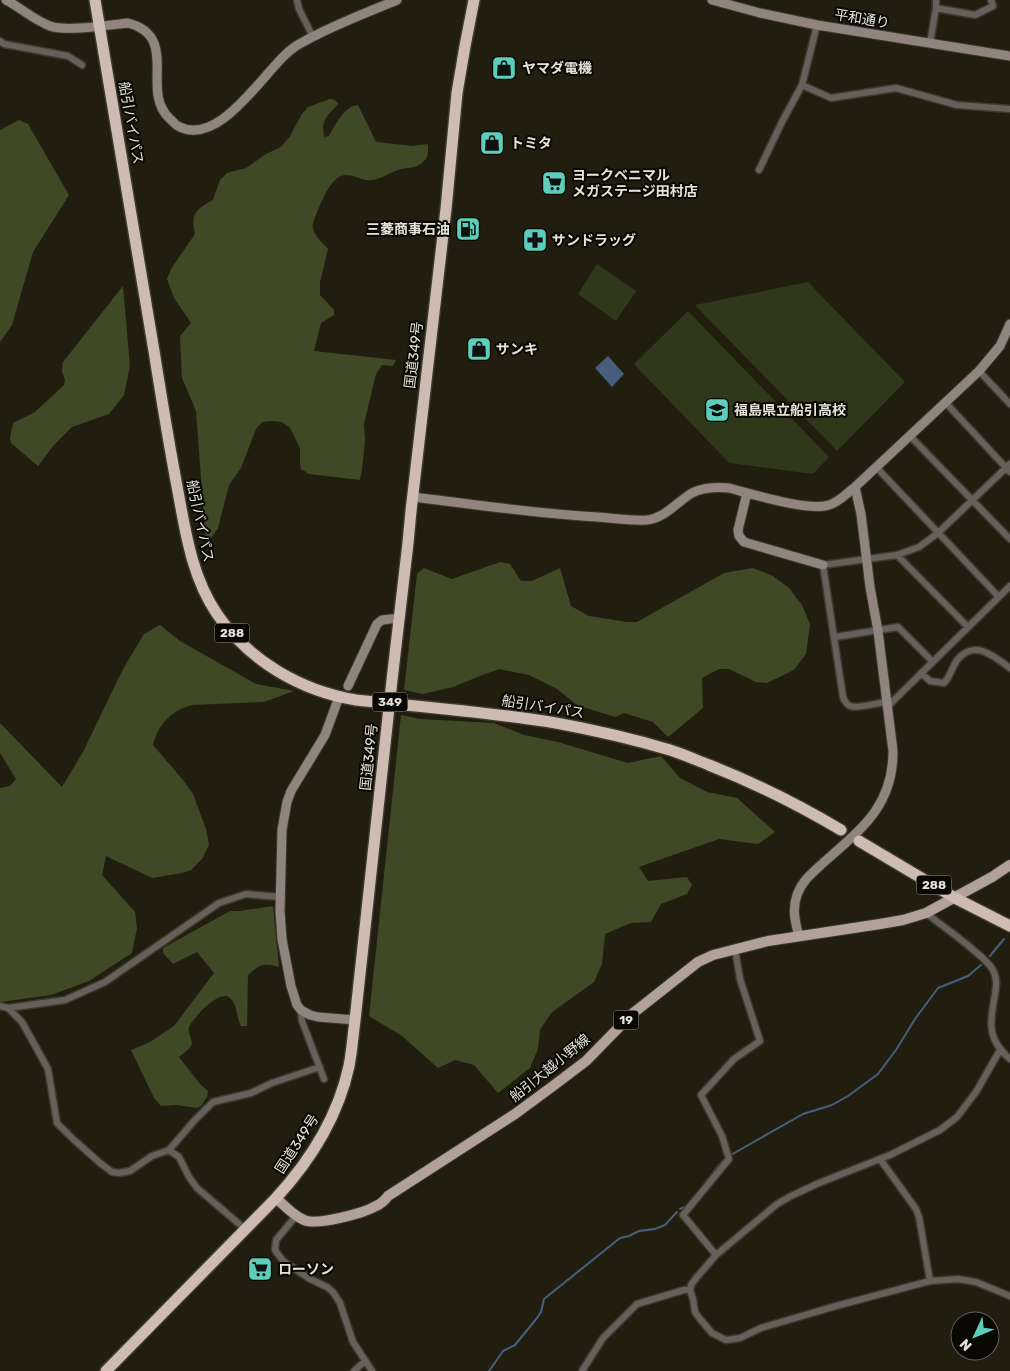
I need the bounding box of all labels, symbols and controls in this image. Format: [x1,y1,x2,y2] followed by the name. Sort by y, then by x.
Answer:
[833,6,891,32] street label: 平和通り
[491,55,517,81] shop icon: ヤマダ電機
[522,60,592,77] place label: ヤマダ電機
[115,80,147,166] street label: 船引バイパス
[479,130,505,156] shop icon: トミタ
[510,135,552,152] place label: トミタ
[572,167,698,200] place label: ヨークベニマル メガステージ田村店
[541,170,567,196] supermarket icon: ヨークベニマル メガステージ田村店
[455,216,481,242] fuel station icon: 三菱商事石油
[366,221,450,238] place label: 三菱商事石油
[522,227,548,253] pharmacy icon: サンドラッグ
[552,232,636,249] place label: サンドラッグ
[401,321,427,389] street label: 国道349号
[466,336,492,362] shop icon: サンキ
[496,341,538,358] place label: サンキ
[704,397,730,423] school or university icon: 福島県立船引高校
[734,402,846,419] place label: 福島県立船引高校
[183,478,217,564] street label: 船引バイパス
[214,624,250,642] road number: 288
[372,692,408,712] road number: 349
[500,692,586,722] street label: 船引バイパス
[357,723,381,791] street label: 国道349号
[916,876,952,894] road number: 288
[614,1010,638,1030] road number: 19
[507,1031,593,1105] street label: 船引大越小野線
[272,1111,322,1177] street label: 国道349号
[247,1256,273,1282] supermarket icon: ローソン
[278,1261,334,1278] place label: ローソン
[950,1311,1000,1361] north arrow
[956,1335,976,1354] text: N

